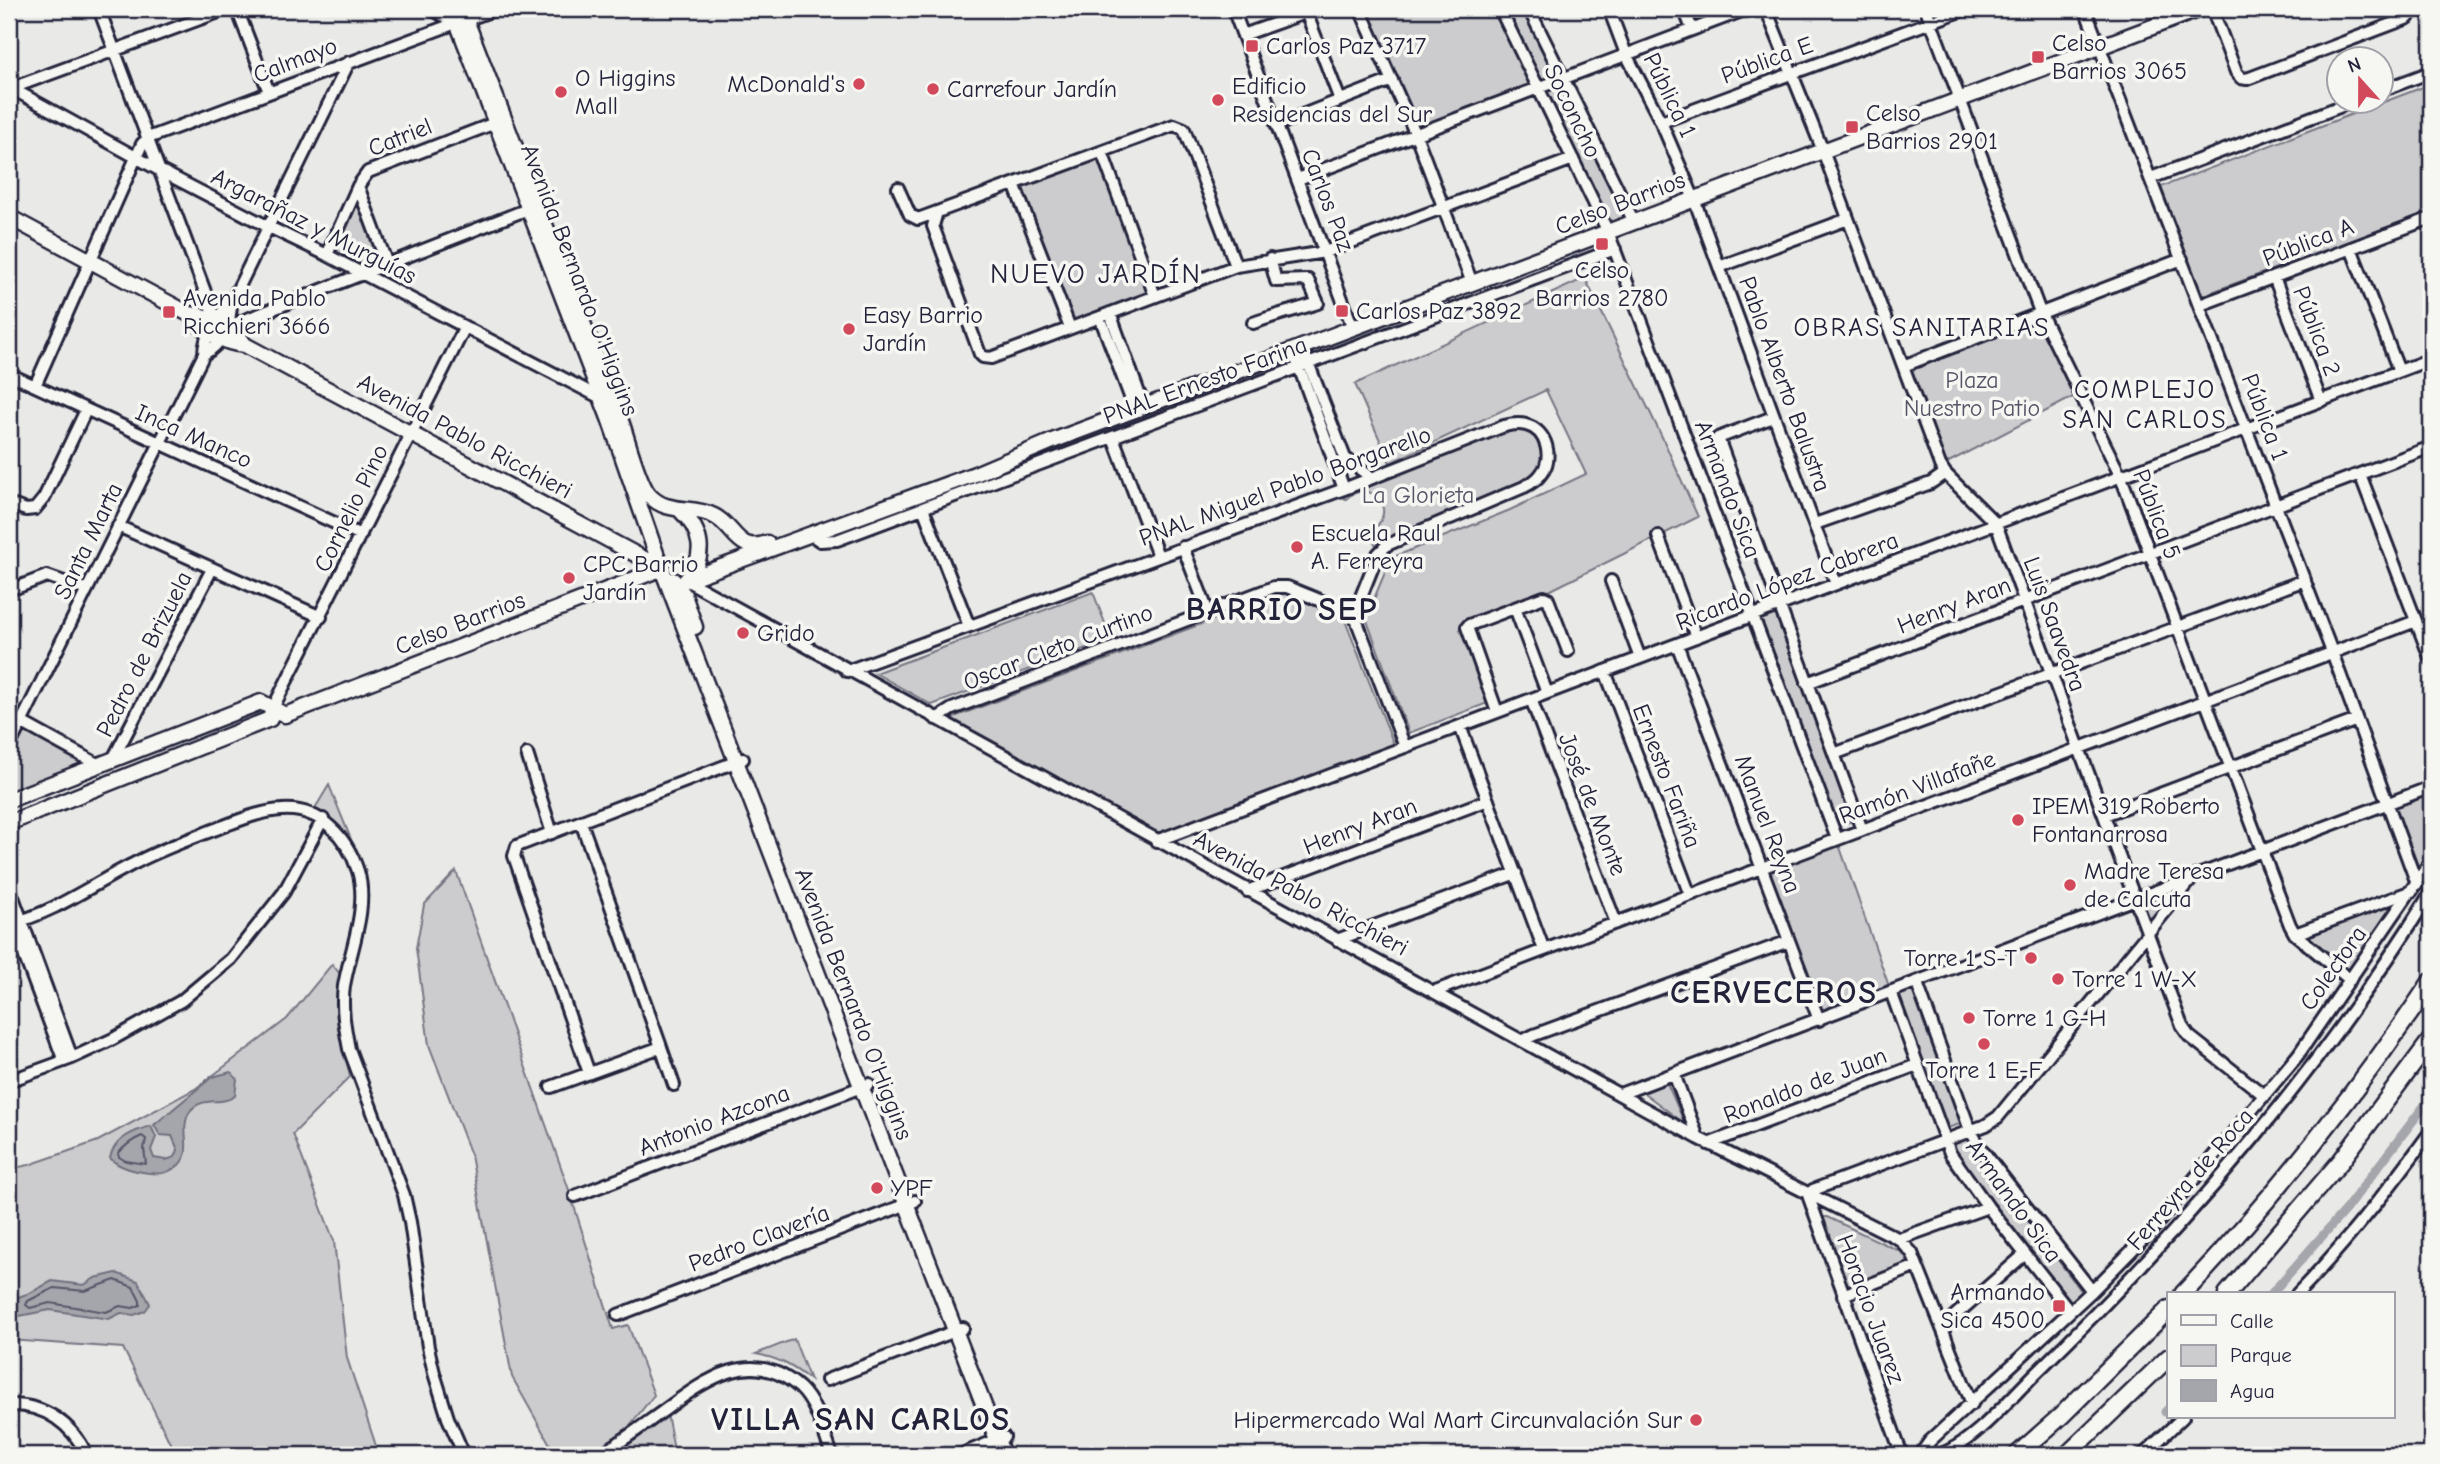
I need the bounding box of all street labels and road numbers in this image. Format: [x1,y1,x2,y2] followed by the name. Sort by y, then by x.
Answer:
[1717,30,1817,90] street label: Pública E
[249,31,341,89] street label: Calmayo
[1638,48,1702,142] street label: Pública 1
[1538,60,1608,162] street label: Soconcho
[364,112,436,162] street label: Catriel
[515,140,645,420] street label: Avenida Bernardo O'Higgins
[1296,145,1361,256] street label: Carlos Paz
[207,162,421,290] street label: Argarañaz y Murguías
[1551,165,1689,241] street label: Celso Barrios
[2259,212,2357,272] street label: Pública A
[1733,272,1837,496] street label: Pablo Alberto Balustra
[2287,282,2347,380] street label: Pública 2
[1099,330,1311,430] street label: PNAL Ernesto Farina
[353,367,577,505] street label: Avenida Pablo Ricchieri
[2236,370,2294,464] street label: Pública 1
[131,398,257,474] street label: Inca Manco
[1689,416,1767,562] street label: Armando Sica
[1135,420,1435,552] street label: PNAL Miguel Pablo Borgarello
[308,440,394,576] street label: Cornelio Pino
[2127,465,2187,563] street label: Pública 5
[48,478,128,604] street label: Santa Marta
[1672,526,1902,636] street label: Ricardo López Cabrera
[2018,553,2092,695] street label: Luis Saavedra
[90,567,198,741] street label: Pedro de Brizuela
[1893,571,2015,639] street label: Henry Aran
[391,585,529,661] street label: Celso Barrios
[959,598,1157,696] street label: Oscar Cleto Curtino
[1627,700,1707,852] street label: Ernesto Fariña
[1553,729,1633,879] street label: José de Monte
[1835,744,1999,830] street label: Ramón Villafañe
[1729,751,1807,897] street label: Manuel Reyna
[1299,792,1421,860] street label: Henry Aran
[1189,824,1413,962] street label: Avenida Pablo Ricchieri
[789,864,919,1144] street label: Avenida Bernardo O'Higgins
[2294,920,2372,1016] street label: Colectora
[1719,1041,1891,1129] street label: Ronaldo de Juan
[635,1078,793,1162] street label: Antonio Azcona
[2121,1102,2259,1256] street label: Ferreyra de Roca
[1960,1134,2068,1268] street label: Armando Sica
[685,1198,833,1278] street label: Pedro Clavería
[1831,1231,1911,1388] street label: Horacio Juarez

